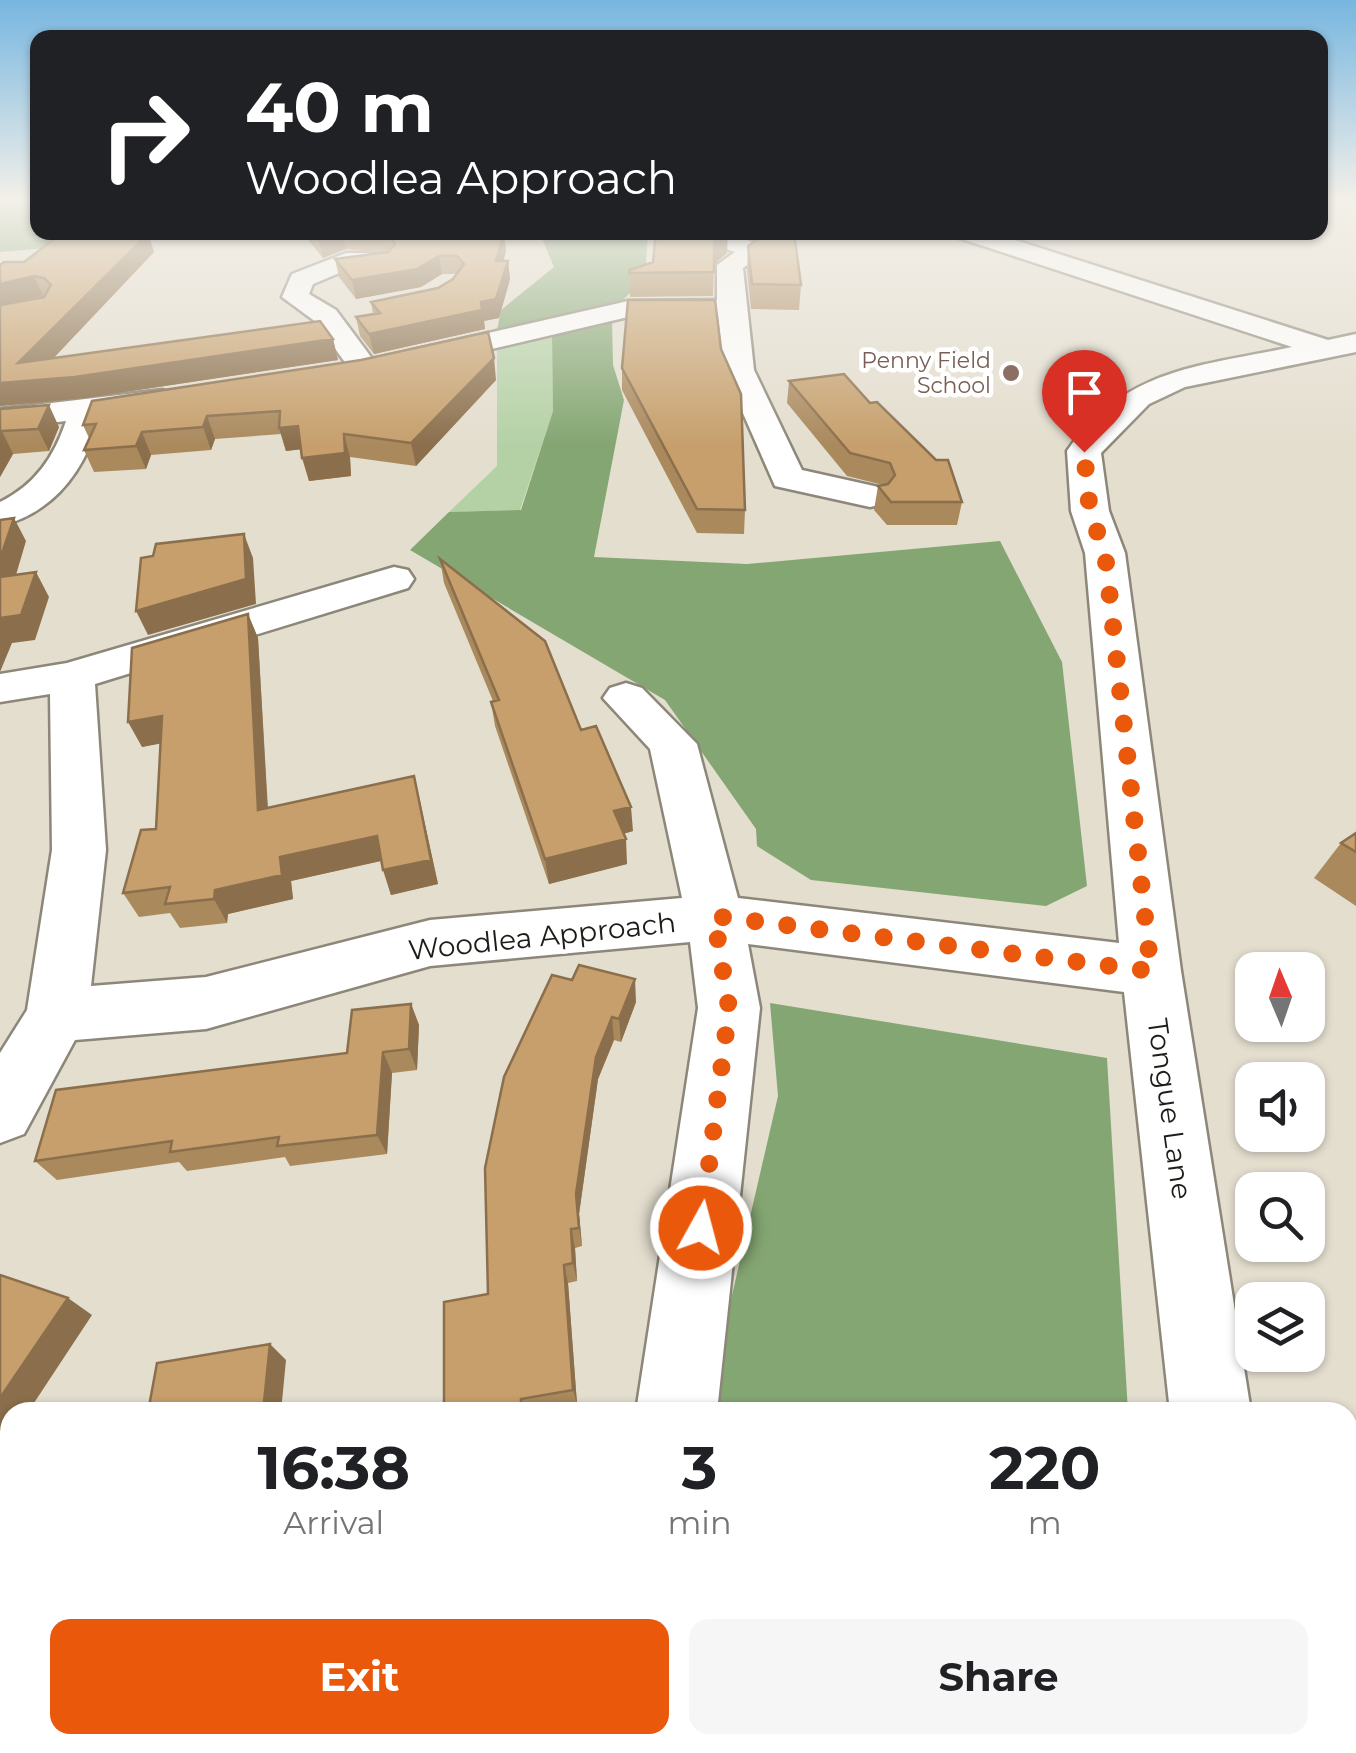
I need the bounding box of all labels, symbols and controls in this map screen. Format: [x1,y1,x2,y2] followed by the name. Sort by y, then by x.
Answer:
[245,64,434,150] text: 40 m
[80,70,210,200] icon: right
[245,150,677,205] text: Woodlea Approach
[861,347,991,399] place label: Penny Field School
[1042,350,1127,453] pin
[1000,362,1022,384] marker: Penny Field School
[1057,365,1112,420] icon: arrive
[406,905,678,967] street label: Woodlea Approach
[1235,952,1325,1042] north arrow
[1235,952,1325,1372] map controls
[1140,1016,1200,1202] street label: Tongue Lane
[1235,1062,1325,1152] button: sound
[1235,1172,1325,1262] button: search
[649,1176,753,1280] position arrow
[1235,1282,1325,1372] button: layers
[257,1431,410,1504] text: 16:38
[682,1431,717,1504] text: 3
[989,1431,1101,1504] text: 220
[283,1503,384,1542] text: Arrival
[667,1503,732,1542] text: min
[1028,1503,1062,1542] text: m
[50,1619,669,1734] button: Exit
[689,1619,1308,1734] button: Share

